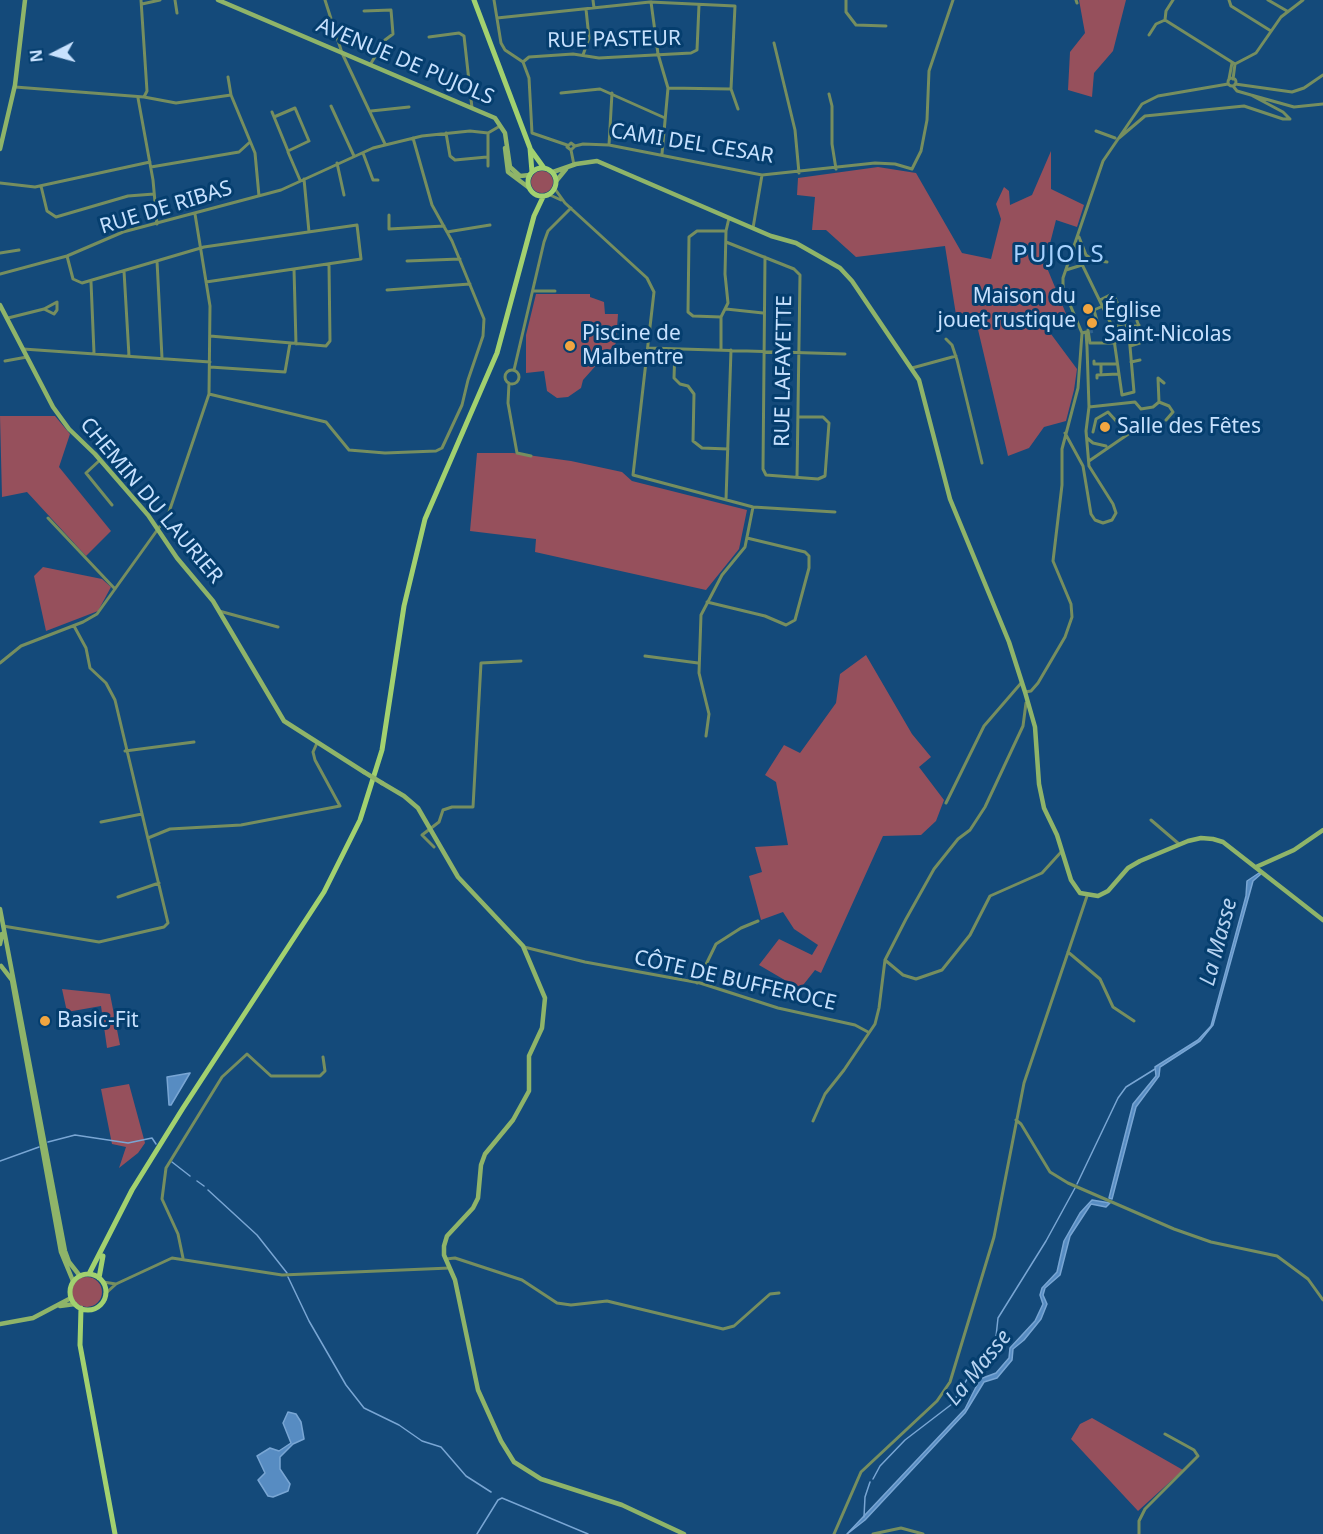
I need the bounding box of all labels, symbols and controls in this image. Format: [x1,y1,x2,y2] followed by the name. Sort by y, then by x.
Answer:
[312,13,498,111] street label: AVENUE DE PUJOLS
[24,24,84,84] north arrow
[547,26,681,54] street label: RUE PASTEUR
[24,48,48,64] text: N
[609,119,775,169] street label: CAMI DEL CESAR
[97,176,235,240] street label: RUE DE RIBAS
[1013,241,1105,269] district label: PUJOLS
[938,284,1076,334] place label: Maison du jouet rustique
[770,295,798,447] street label: RUE LAFAYETTE
[1104,298,1231,348] place label: Église Saint-Nicolas
[1081,302,1095,316] marker: Maison du jouet rustique
[1085,316,1099,330] marker: Église Saint-Nicolas
[582,321,684,371] place label: Piscine de Malbentre
[563,339,577,353] marker: Piscine de Malbentre
[74,413,228,589] street label: CHEMIN DU LAURIER
[1117,414,1261,440] place label: Salle des Fêtes
[1098,420,1112,434] marker: Salle des Fêtes
[1195,895,1243,989] water label: La Masse
[631,945,839,1017] street label: CÔTE DE BUFFEROCE
[57,1008,139,1034] place label: Basic-Fit
[38,1014,52,1028] marker: Basic-Fit
[941,1325,1017,1411] water label: La Masse

